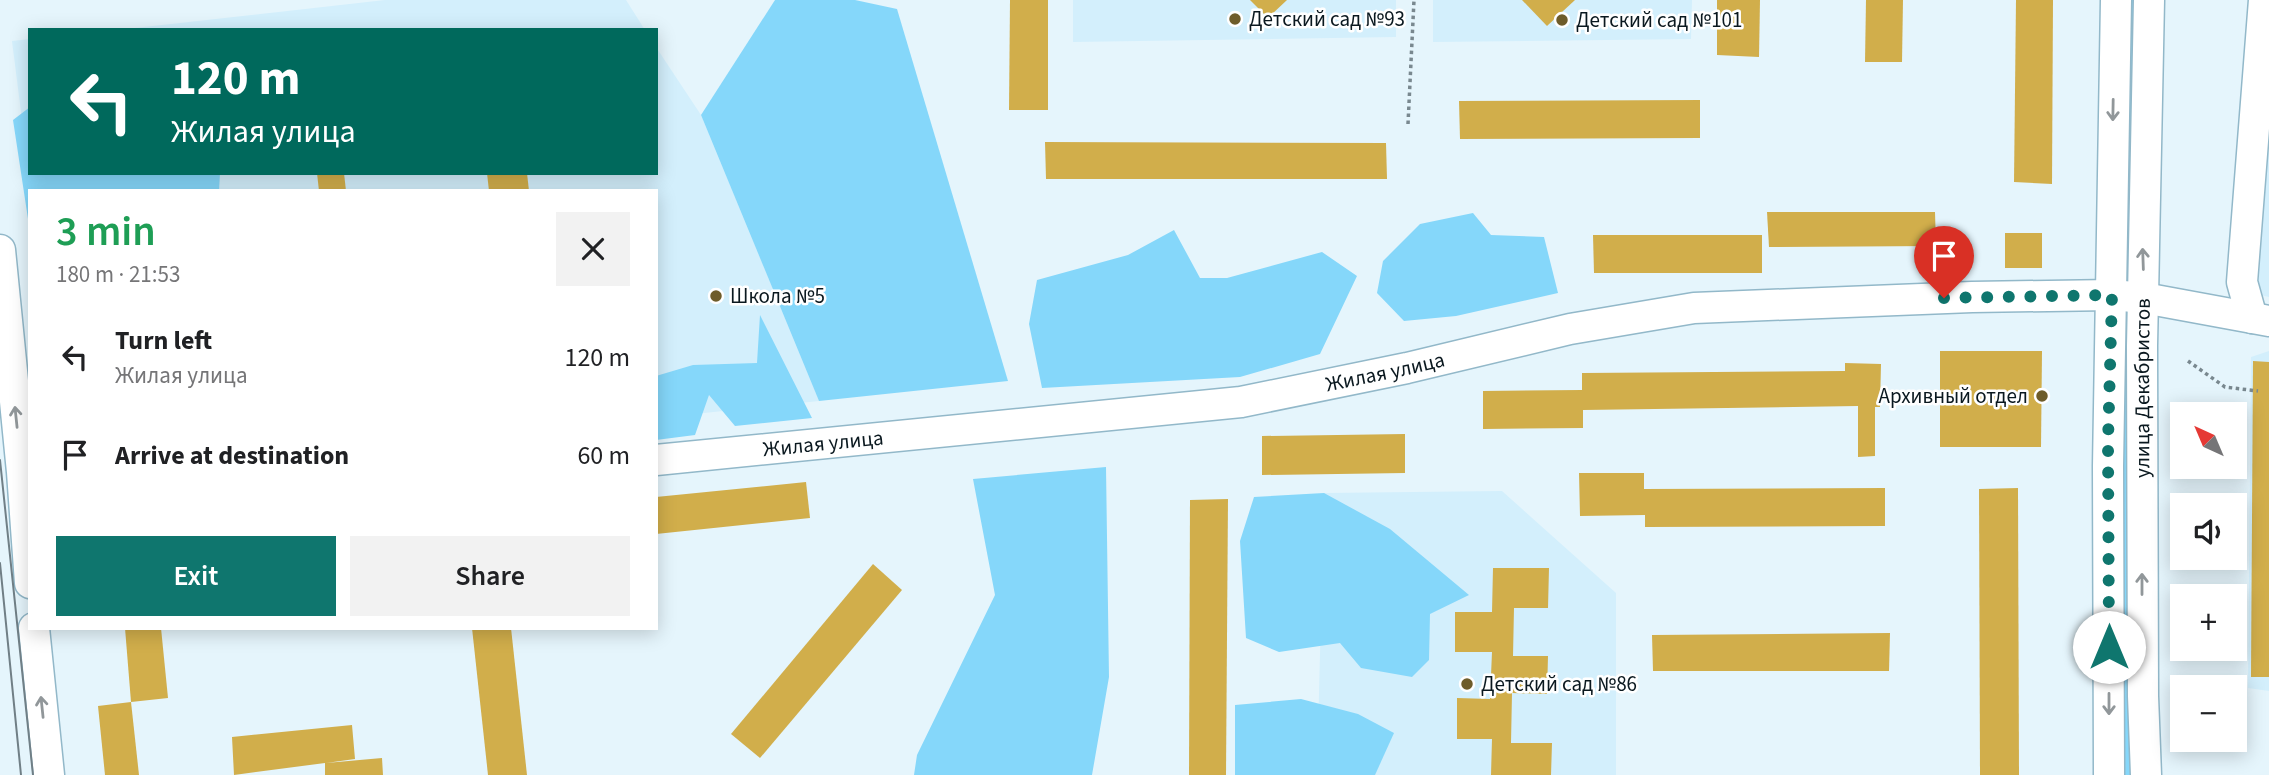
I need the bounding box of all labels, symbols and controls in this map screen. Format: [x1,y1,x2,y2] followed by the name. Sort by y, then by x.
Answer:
[1249,4,1405,34] place label: Детский сад №93
[1576,5,1742,35] place label: Детский сад №101
[1227,11,1243,27] marker: Детский сад №93
[1554,12,1570,28] marker: Детский сад №101
[171,44,300,114] text: 120 m
[56,56,147,147] icon: left
[2106,98,2120,121] one-way arrow
[171,109,356,155] text: Жилая улица
[56,202,156,262] text: 3 min
[556,212,630,286] button: close
[1914,226,1974,298] pin
[1925,237,1963,275] icon: arrive
[2136,248,2149,271] one-way arrow
[56,258,180,291] text: 180 m · 21:53
[730,281,825,311] place label: Школа №5
[708,288,724,304] marker: Школа №5
[2127,298,2158,478] street label: улица Декабристов
[115,322,212,359] text: Turn left
[56,338,94,376] icon: left
[564,339,630,376] text: 120 m
[1323,345,1448,399] street label: Жилая улица
[115,359,248,392] text: Жилая улица
[1879,381,2028,411] place label: Архивный отдел
[2034,388,2050,404] marker: Архивный отдел
[2170,402,2247,480] north arrow
[2170,402,2247,752] map controls
[10,406,23,429] one-way arrow
[761,423,885,464] street label: Жилая улица
[56,436,94,474] icon: arrive
[115,437,349,474] text: Arrive at destination
[577,437,630,474] text: 60 m
[2170,493,2247,570] button: sound
[56,536,336,616] button: Exit
[350,536,630,616] button: Share
[2135,573,2149,596] one-way arrow
[2170,584,2247,661] button: +
[2072,610,2146,684] position arrow
[1481,669,1637,699] place label: Детский сад №86
[2170,675,2247,752] button: −
[1459,676,1475,692] marker: Детский сад №86
[2102,693,2116,716] one-way arrow
[35,696,48,719] one-way arrow

